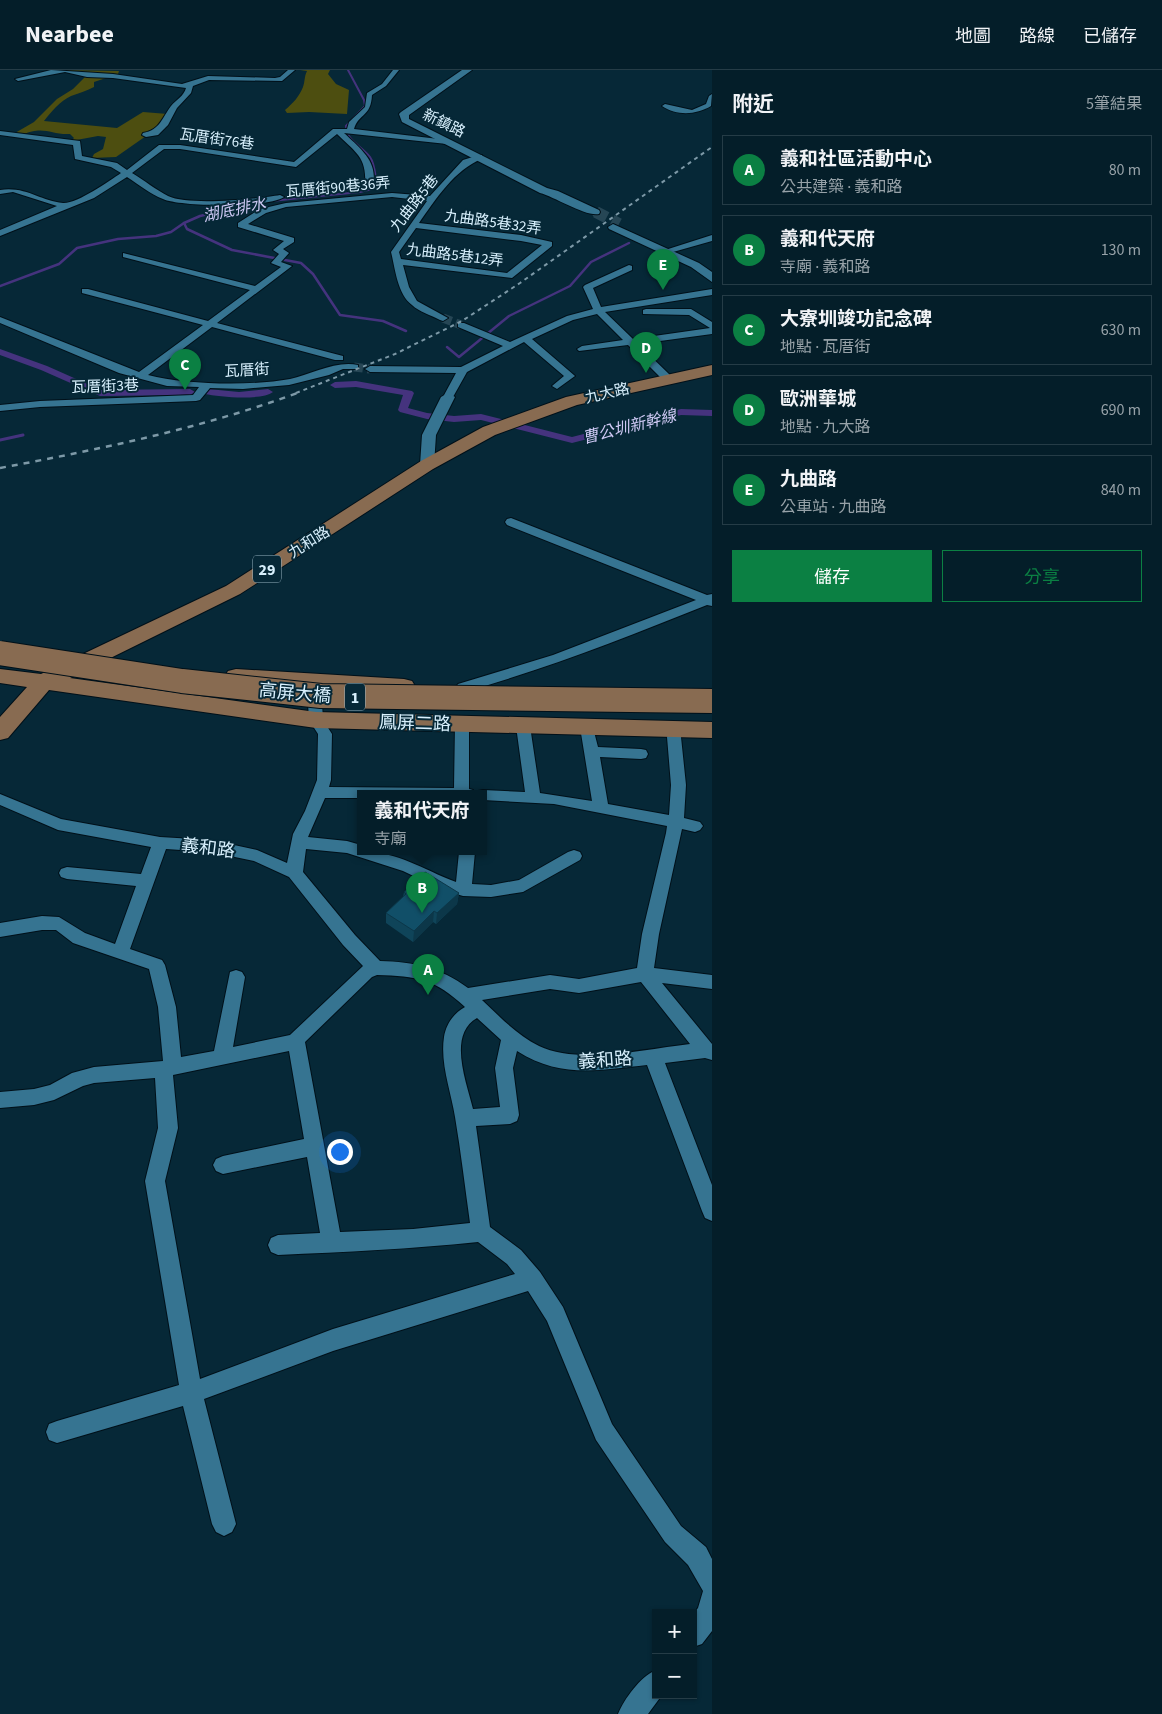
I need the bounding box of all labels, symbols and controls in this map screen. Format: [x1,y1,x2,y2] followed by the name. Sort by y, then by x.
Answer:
[25,17,114,52] text: Nearbee
[955,24,991,49] text: 地圖
[1019,24,1055,49] text: 路線
[1083,24,1137,49] text: 已儲存
[732,89,774,119] text: 附近
[1086,93,1142,115] text: 5筆結果
[419,104,469,143] street label: 新鎮路
[178,124,255,155] street label: 瓦厝街76巷
[780,146,932,173] text: 義和社區活動中心
[744,159,754,181] text: A
[1109,159,1141,181] text: 80 m
[385,170,443,236] street label: 九曲路5巷
[285,172,391,203] street label: 瓦厝街90巷36弄
[780,176,902,198] text: 公共建築 · 義和路
[201,192,269,227] water label: 湖底排水
[443,205,543,240] street label: 九曲路5巷32弄
[780,226,875,253] text: 義和代天府
[405,239,505,272] street label: 九曲路5巷12弄
[744,239,754,261] text: B
[1101,239,1141,261] text: 130 m
[647,249,679,290] pin: E
[780,256,870,278] text: 寺廟 · 義和路
[780,306,932,333] text: 大寮圳竣功記念碑
[744,319,754,341] text: C
[1101,319,1141,341] text: 630 m
[630,332,662,373] pin: D
[780,336,870,358] text: 地點 · 瓦厝街
[169,349,201,390] pin: C
[224,359,270,382] street label: 瓦厝街
[71,375,139,398] street label: 瓦厝街3巷
[583,378,631,409] street label: 九大路
[780,386,856,413] text: 歐洲華城
[744,399,754,421] text: D
[1101,399,1141,421] text: 690 m
[580,404,680,449] water label: 曹公圳新幹線
[780,416,870,438] text: 地點 · 九大路
[780,466,837,493] text: 九曲路
[745,479,753,501] text: E
[1101,479,1141,501] text: 840 m
[780,496,886,518] text: 公車站 · 九曲路
[285,522,334,563] street label: 九和路
[732,550,932,602] button: 儲存
[942,550,1142,602] button: 分享
[253,556,281,582] road number: 29
[258,678,332,709] street label: 高屏大橋
[345,684,365,710] road number: 1
[379,710,451,737] street label: 鳳屏二路
[357,790,487,855] popup
[374,798,470,825] text: 義和代天府
[374,828,407,850] text: 寺廟
[180,833,236,864] street label: 義和路
[406,872,438,913] pin: B
[412,954,444,995] pin: A
[577,1046,633,1075] street label: 義和路
[327,1139,353,1165] your location
[652,1609,697,1699] map controls
[652,1609,697,1654] button: +
[652,1654,697,1699] button: −

